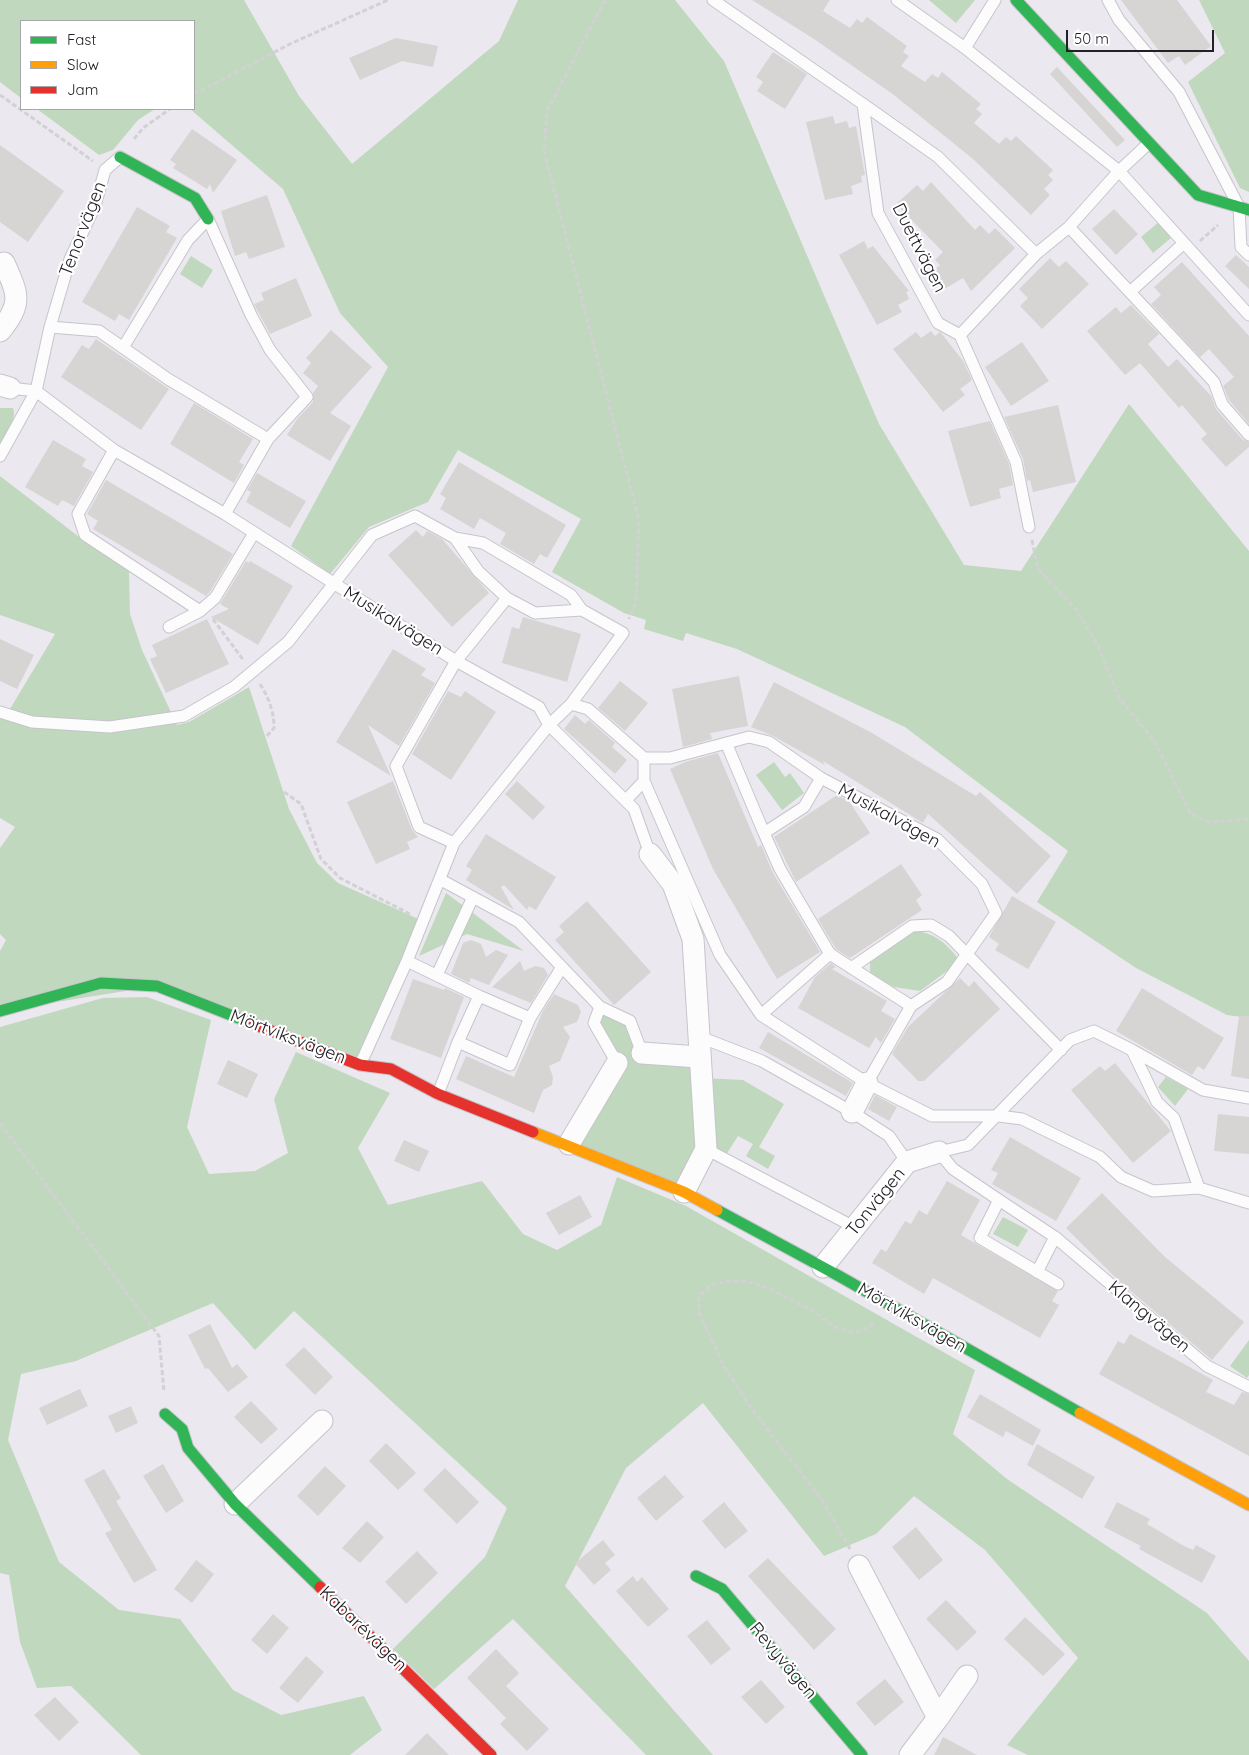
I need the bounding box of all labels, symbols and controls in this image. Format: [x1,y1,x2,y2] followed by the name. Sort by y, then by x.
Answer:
[20,20,195,110] legend
[1069,20,1216,52] scale bar
[1074,29,1109,48] text: 50 m
[67,30,96,49] text: Fast
[67,55,99,74] text: Slow
[67,80,98,99] text: Jam
[55,179,111,279] street label: Tenorvägen
[887,200,951,296] street label: Duettvägen
[339,582,447,660] street label: Musikalvägen
[834,779,944,853] street label: Musikalvägen
[227,1005,349,1069] street label: Mörtviksvägen
[842,1163,910,1241] street label: Tonvägen
[1103,1276,1195,1358] street label: Klangvägen
[854,1278,970,1358] street label: Mörtviksvägen
[315,1582,411,1676] street label: Kabarévägen
[745,1618,821,1704] street label: Revyvägen

